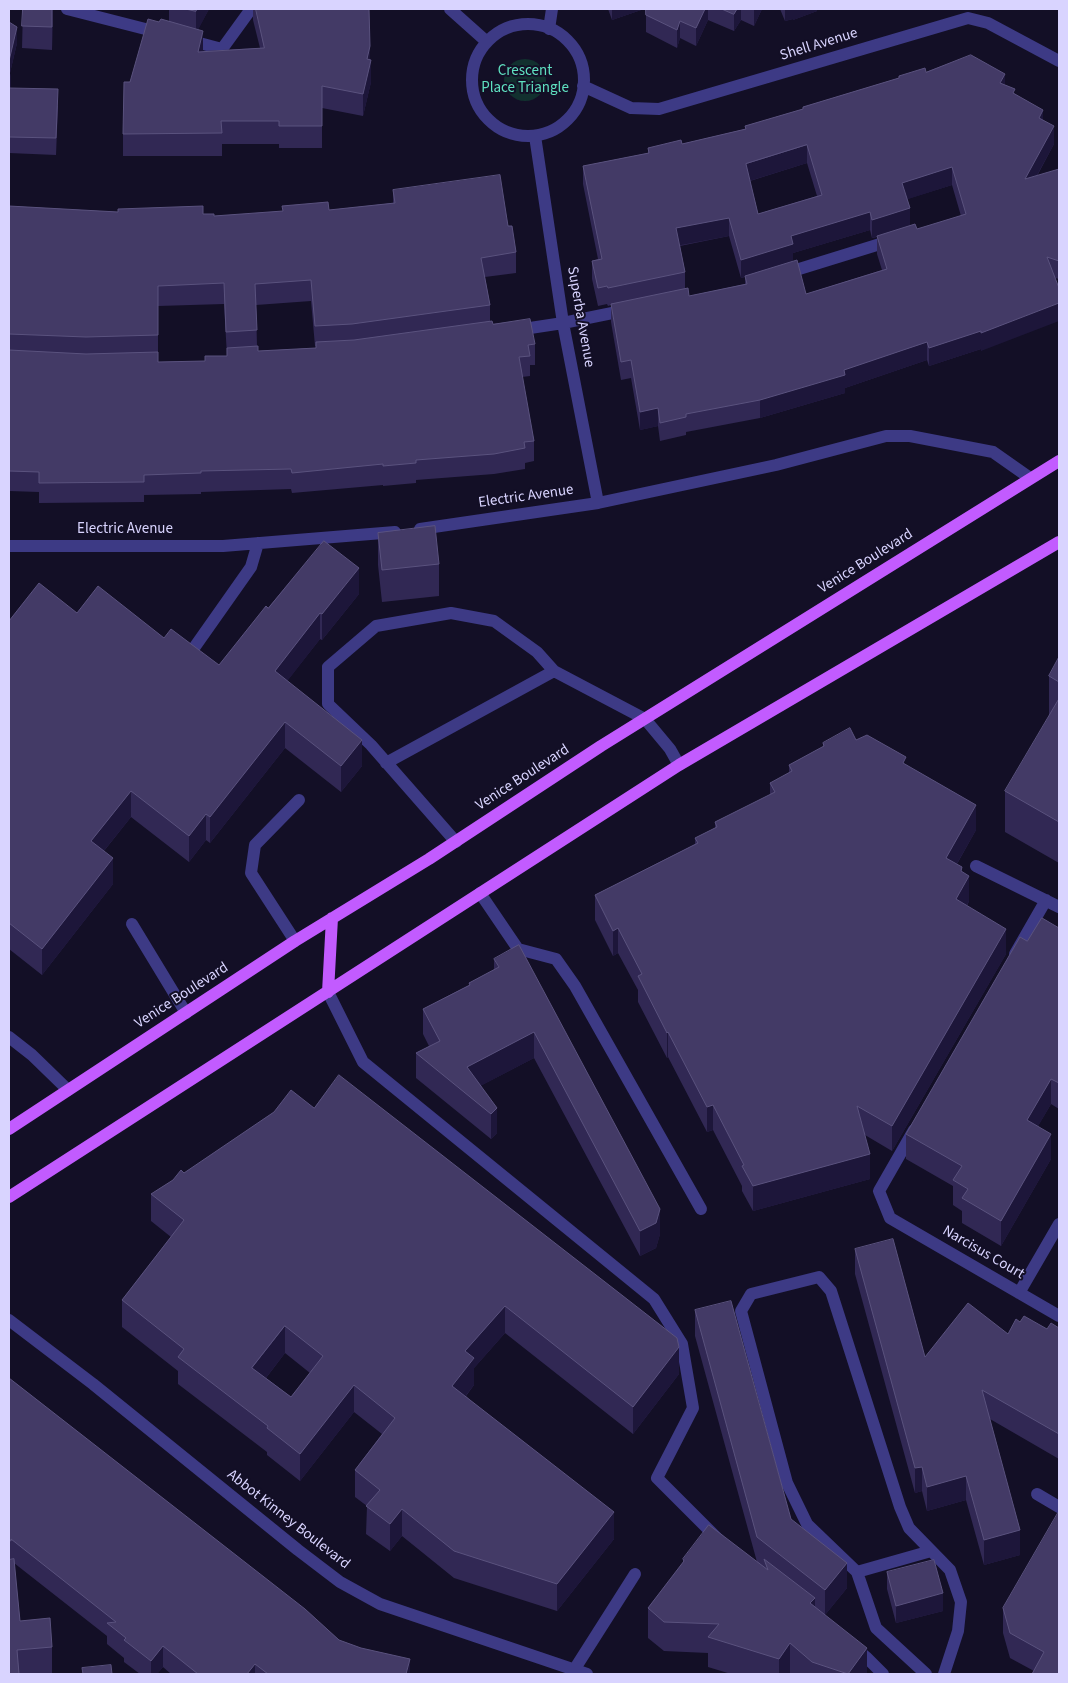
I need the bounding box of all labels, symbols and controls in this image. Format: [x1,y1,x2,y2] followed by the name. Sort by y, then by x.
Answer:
[778,25,860,65] street label: Shell Avenue
[481,63,569,98] park label: Crescent Place Triangle
[562,265,598,369] street label: Superba Avenue
[477,481,575,513] street label: Electric Avenue
[77,521,173,539] street label: Electric Avenue
[815,526,917,598] street label: Venice Boulevard
[473,741,573,815] street label: Venice Boulevard
[132,959,232,1033] street label: Venice Boulevard
[939,1222,1027,1284] street label: Narcisus Court
[223,1466,353,1574] street label: Abbot Kinney Boulevard

